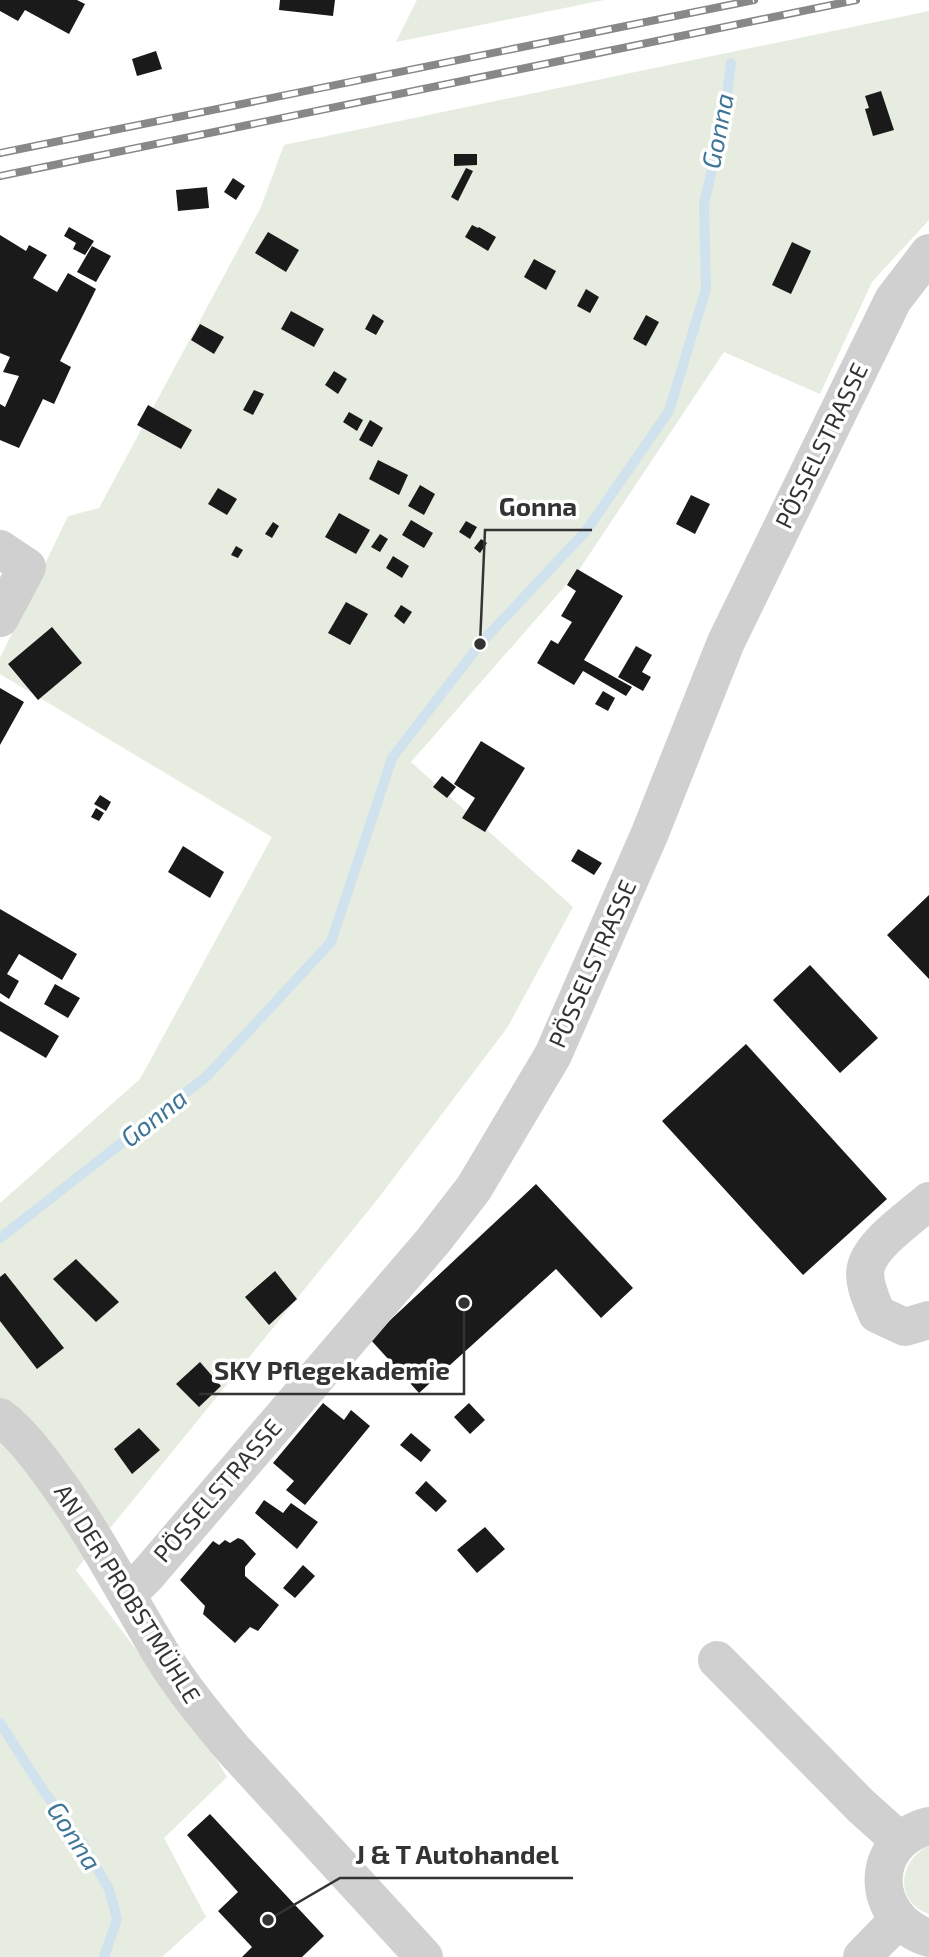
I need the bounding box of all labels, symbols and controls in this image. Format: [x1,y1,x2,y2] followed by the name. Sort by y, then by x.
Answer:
[694,91,739,171] water label: Gonna
[768,358,873,533] street label: PÖSSELSTRASSE
[485,483,592,530] callout: Gonna
[499,490,577,521] text: Gonna
[542,875,642,1052] street label: PÖSSELSTRASSE
[114,1081,193,1152] water label: Gonna
[199,1347,464,1394] callout: SKY Pflegekademie
[214,1354,450,1385] text: SKY Pflegekademie
[147,1412,287,1568] street label: PÖSSELSTRASSE
[49,1478,208,1708] street label: AN DER PROBSTMÜHLE
[42,1795,109,1875] water label: Gonna
[340,1831,573,1878] callout: J & T Autohandel
[355,1838,559,1869] text: J & T Autohandel

